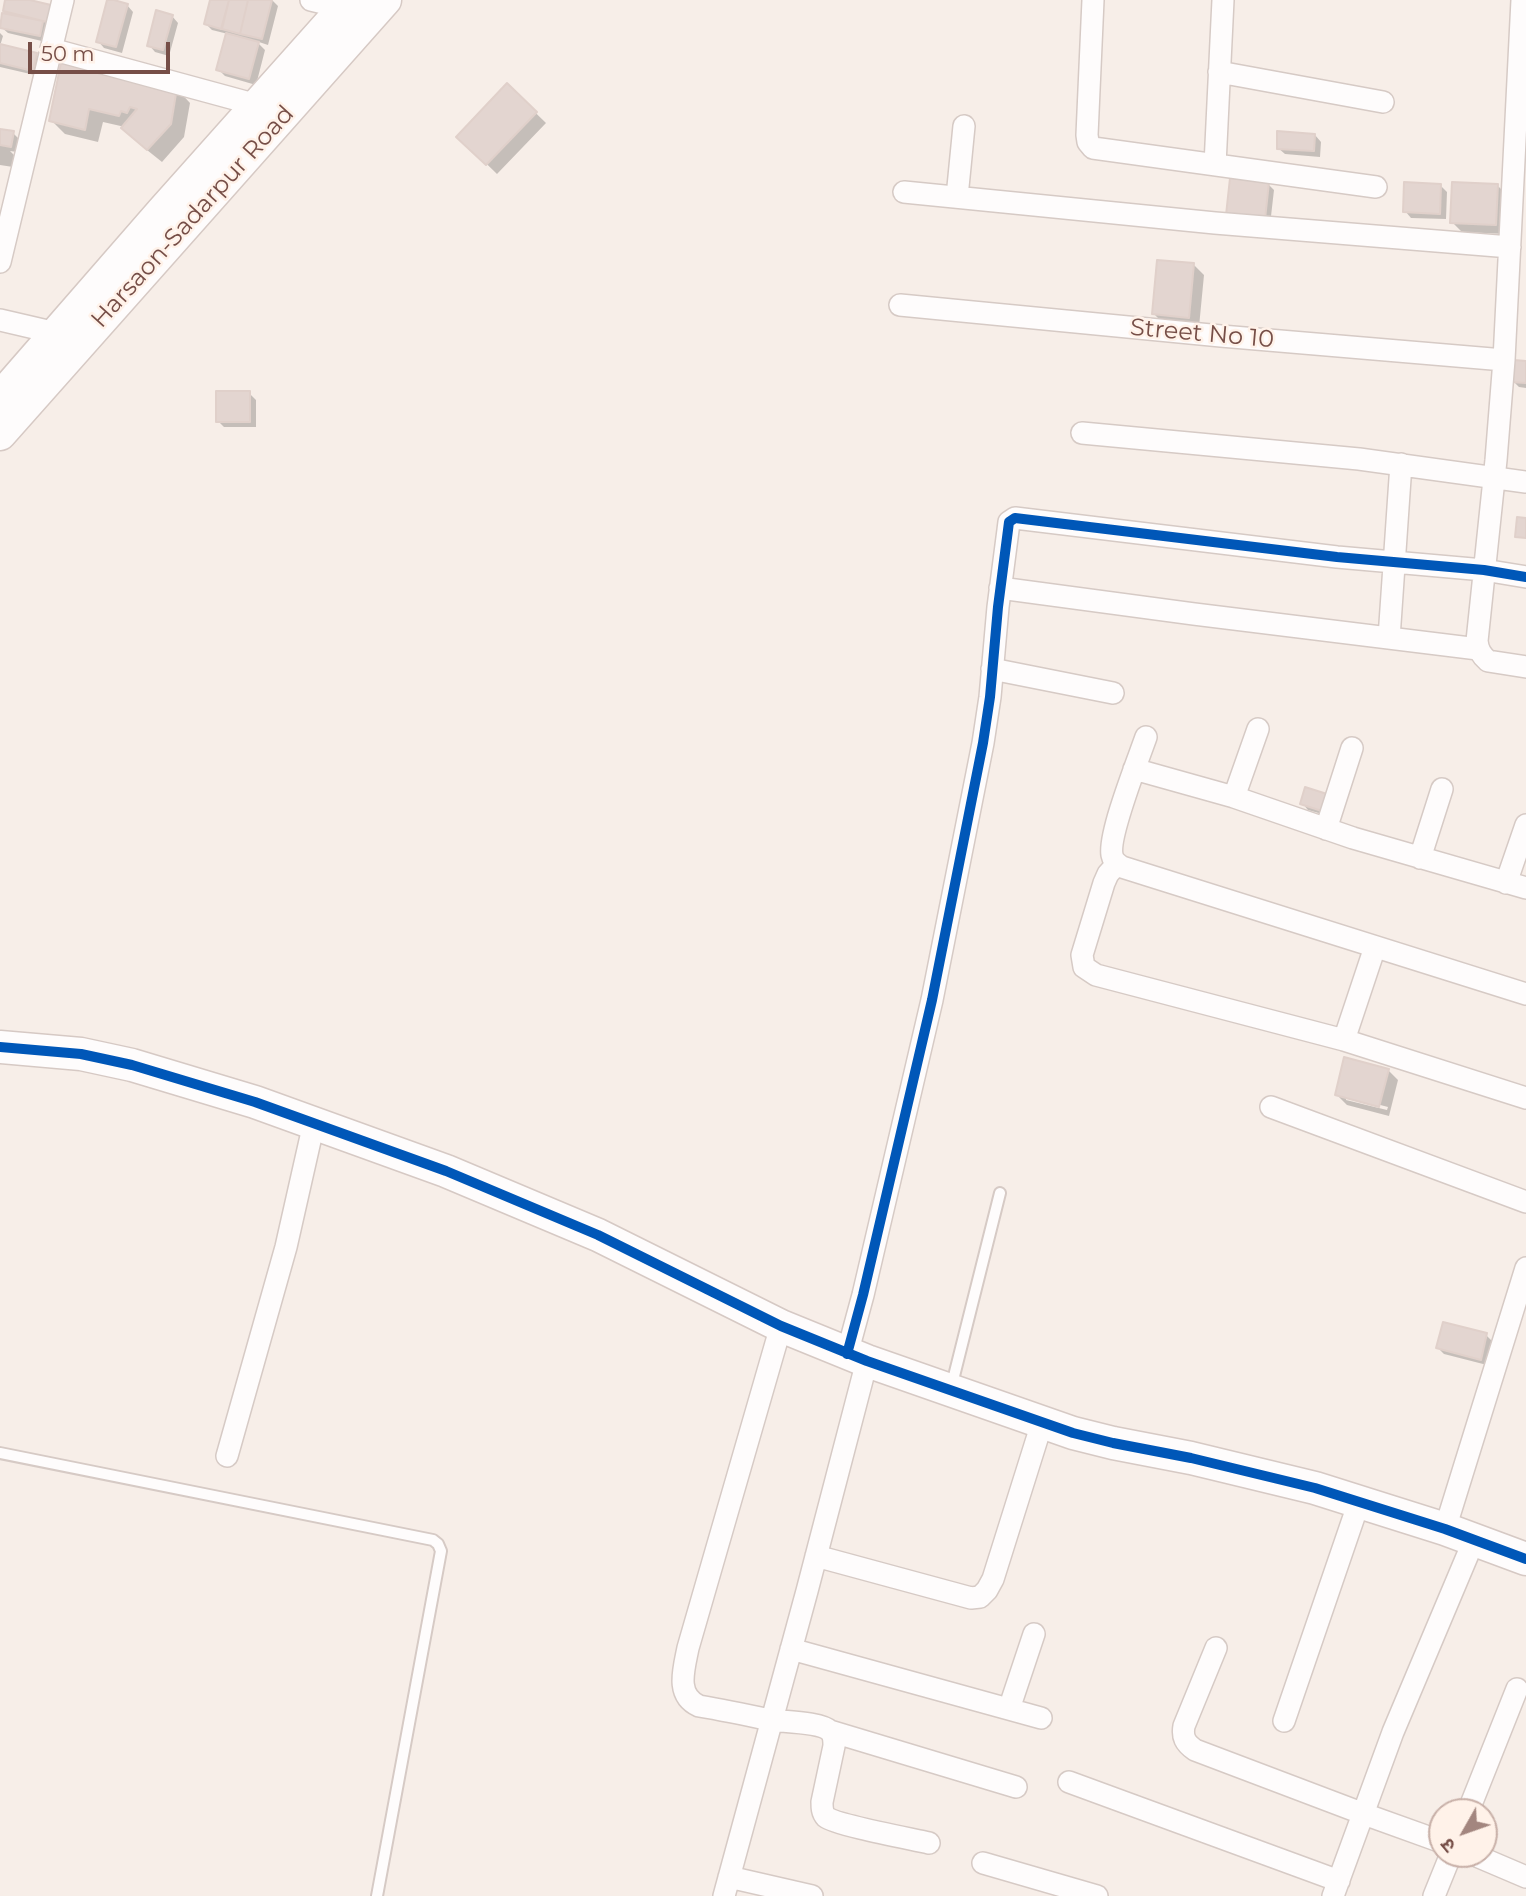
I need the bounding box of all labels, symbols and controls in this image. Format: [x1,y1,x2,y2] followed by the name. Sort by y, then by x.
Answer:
[32,28,173,72] scale bar
[41,41,95,66] text: 50 m
[86,100,300,334] street label: Harsaon-Sadarpur Road
[1129,313,1275,355] street label: Street No 10
[1428,1798,1498,1868] north arrow
[1436,1834,1460,1857] text: उ

